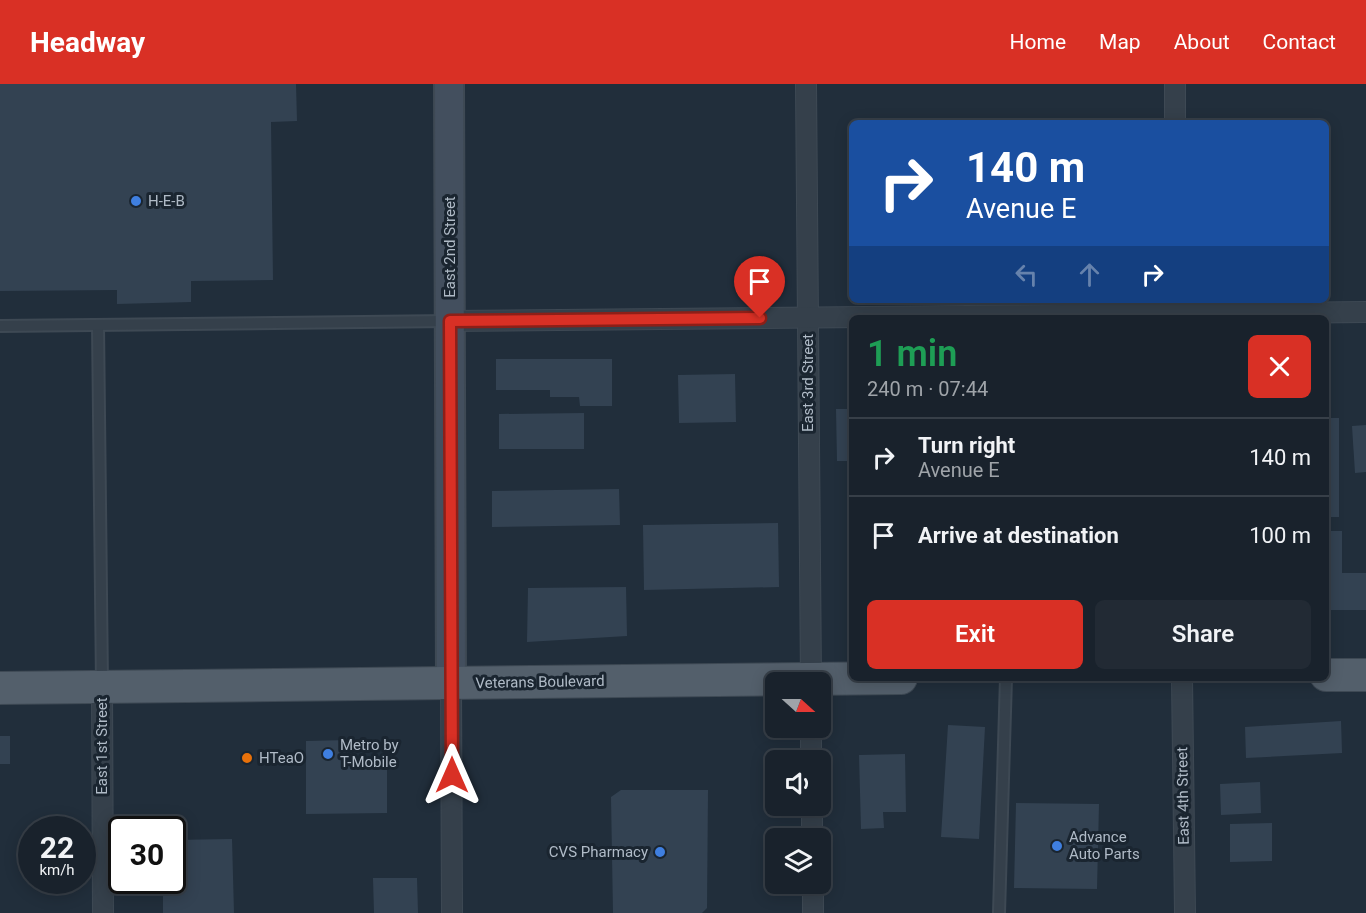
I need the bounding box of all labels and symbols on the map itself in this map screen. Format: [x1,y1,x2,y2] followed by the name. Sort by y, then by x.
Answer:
[148,192,185,210] place label: H-E-B
[129,194,143,208] marker: H-E-B
[441,196,459,298] street label: East 2nd Street
[734,256,785,318] pin
[799,334,817,432] street label: East 3rd Street
[475,672,605,692] street label: Veterans Boulevard
[765,672,831,738] north arrow
[93,697,111,795] street label: East 1st Street
[340,736,399,771] place label: Metro by T-Mobile
[420,743,484,807] position arrow
[321,747,335,761] marker: Metro by T-Mobile
[1173,747,1193,845] street label: East 4th Street
[259,749,304,767] place label: HTeaO
[240,751,254,765] marker: HTeaO
[108,816,186,894] speed limit sign: 30
[1069,828,1140,863] place label: Advance Auto Parts
[1050,839,1064,853] marker: Advance Auto Parts
[549,843,648,861] place label: CVS Pharmacy
[653,845,667,859] marker: CVS Pharmacy

